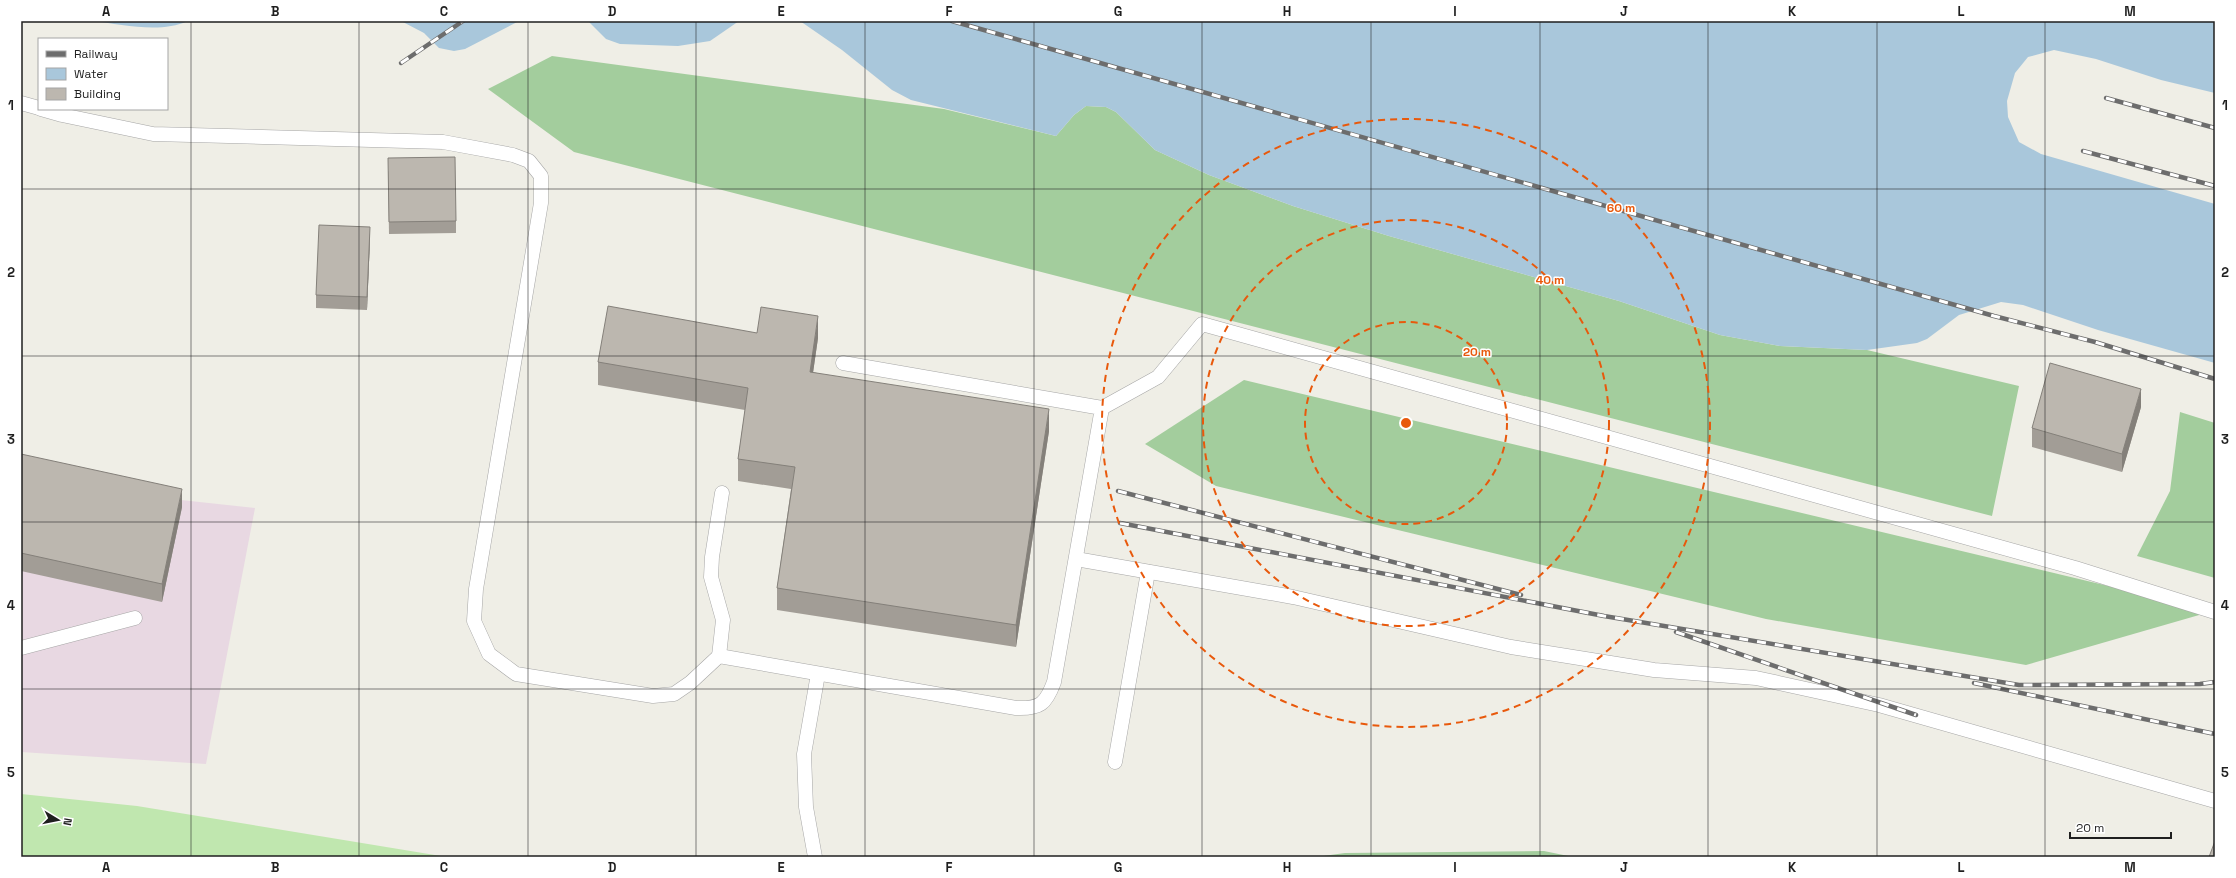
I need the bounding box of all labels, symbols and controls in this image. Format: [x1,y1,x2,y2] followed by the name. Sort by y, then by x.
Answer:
[102,3,111,20] text: A
[271,3,280,20] text: B
[440,3,448,20] text: C
[608,3,617,20] text: D
[777,3,785,20] text: E
[946,3,953,20] text: F
[1114,3,1122,20] text: G
[1283,3,1291,20] text: H
[1453,3,1457,20] text: I
[1620,3,1628,20] text: J
[1788,3,1797,20] text: K
[1957,3,1965,20] text: L
[2124,3,2136,20] text: M
[38,38,168,110] legend
[74,46,118,62] text: Railway
[74,66,108,82] text: Water
[74,86,121,102] text: Building
[8,97,14,114] text: 1
[2222,97,2228,114] text: 1
[1607,200,1635,216] text: 60 m
[7,264,15,281] text: 2
[2221,264,2229,281] text: 2
[1536,272,1564,288] text: 40 m
[1463,344,1491,360] text: 20 m
[1399,416,1413,430] centre of rings
[7,431,15,448] text: 3
[2221,431,2229,448] text: 3
[7,597,15,614] text: 4
[2221,597,2229,614] text: 4
[7,764,15,781] text: 5
[2221,764,2229,781] text: 5
[38,800,78,840] north arrow
[2070,814,2171,840] scale bar
[60,817,75,827] text: N
[2076,820,2104,836] text: 20 m
[102,859,111,876] text: A
[271,859,280,876] text: B
[440,859,448,876] text: C
[608,859,617,876] text: D
[777,859,785,876] text: E
[946,859,953,876] text: F
[1114,859,1122,876] text: G
[1283,859,1291,876] text: H
[1453,859,1457,876] text: I
[1620,859,1628,876] text: J
[1788,859,1797,876] text: K
[1957,859,1965,876] text: L
[2124,859,2136,876] text: M

